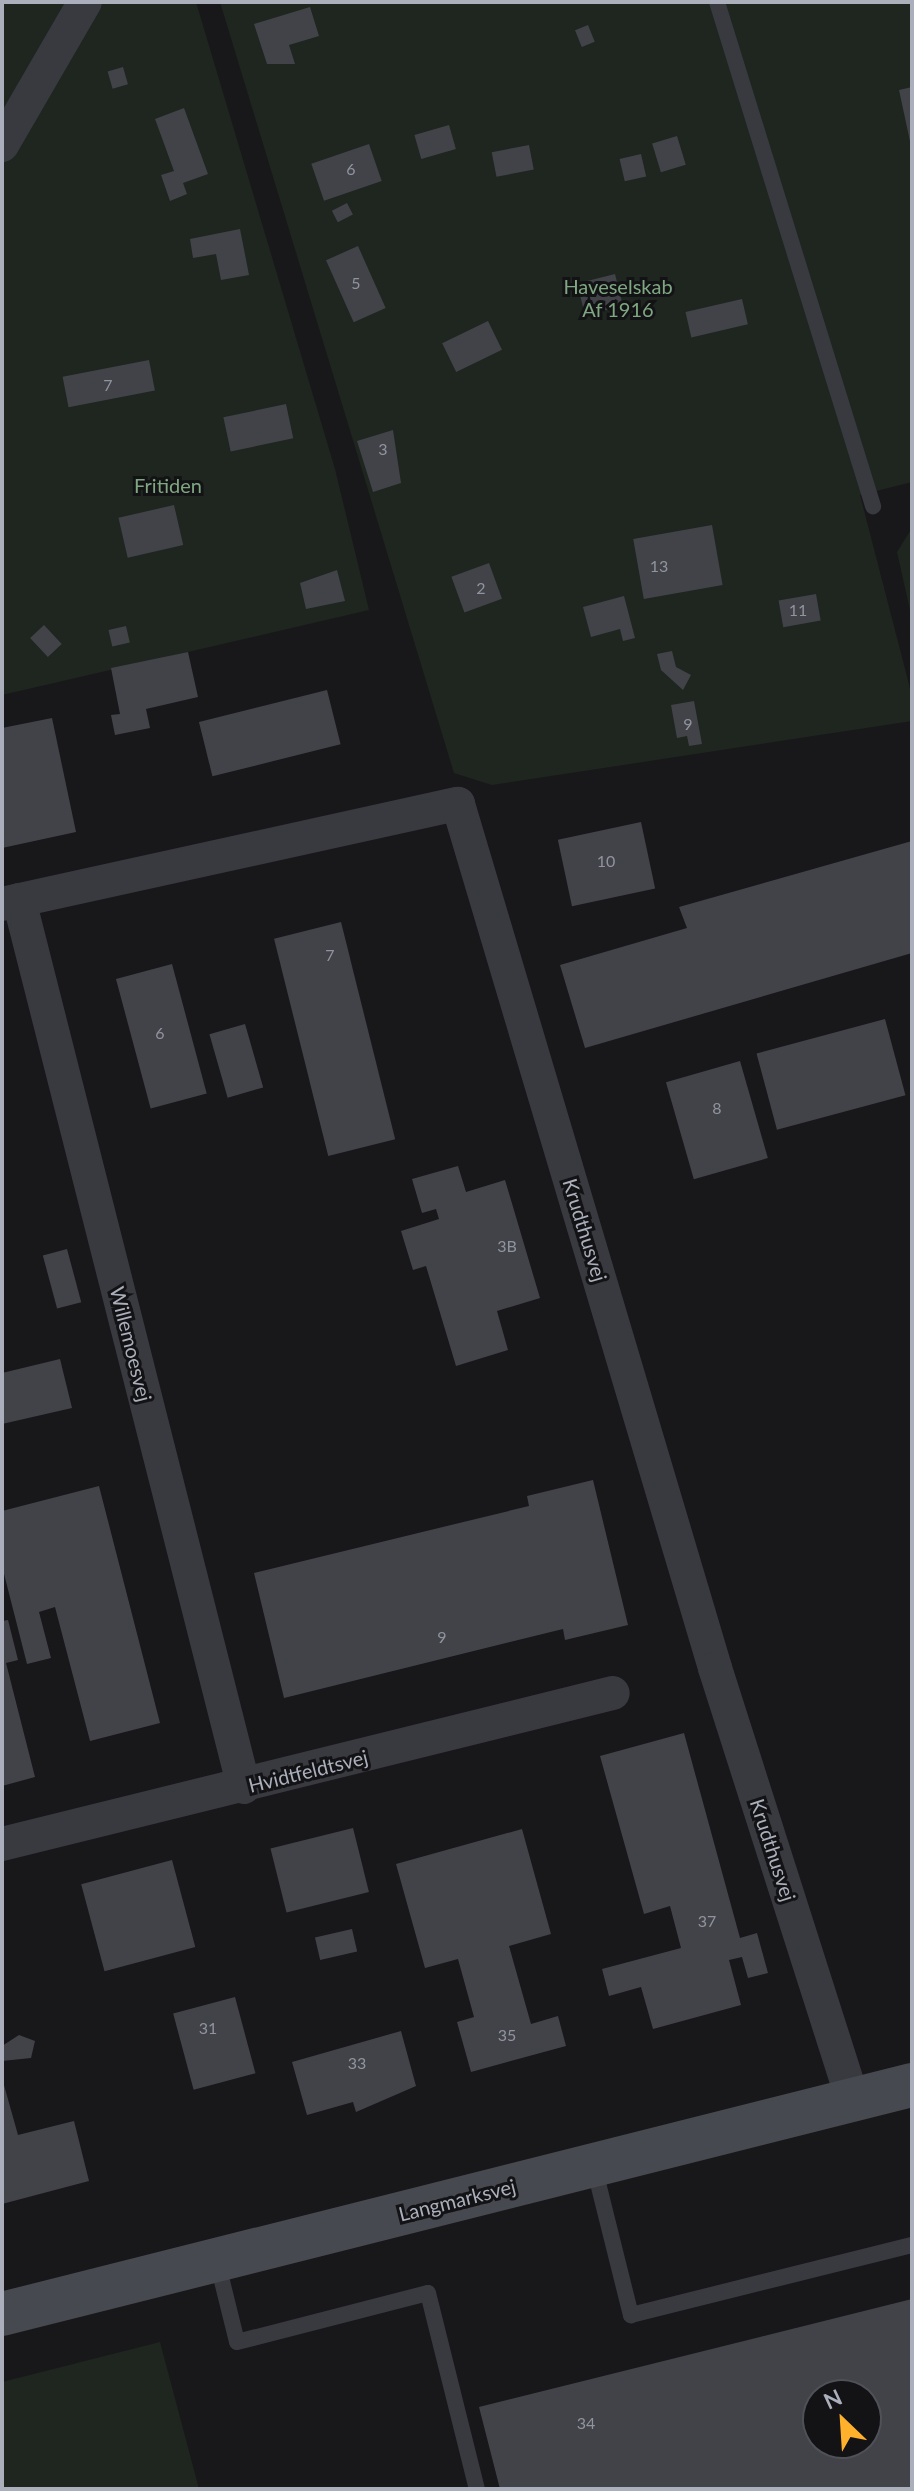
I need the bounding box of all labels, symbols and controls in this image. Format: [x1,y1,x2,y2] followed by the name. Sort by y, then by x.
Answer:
[346,159,356,179] house number: 6
[351,273,361,293] house number: 5
[563,275,673,322] park label: Haveselskab Af 1916
[103,375,113,395] house number: 7
[378,439,388,459] house number: 3
[134,473,202,497] park label: Fritiden
[650,556,668,576] house number: 13
[476,578,486,598] house number: 2
[789,600,807,620] house number: 11
[683,714,693,734] house number: 9
[597,851,615,871] house number: 10
[325,945,335,965] house number: 7
[155,1023,165,1043] house number: 6
[712,1098,722,1118] house number: 8
[558,1176,612,1284] street label: Krudthusvej
[497,1236,517,1256] house number: 3B
[105,1284,157,1404] street label: Willemoesvej
[437,1627,447,1647] house number: 9
[246,1745,370,1797] street label: Hvidtfeldtsvej
[745,1796,801,1904] street label: Krudthusvej
[698,1911,716,1931] house number: 37
[199,2018,217,2038] house number: 31
[498,2025,516,2045] house number: 35
[348,2053,366,2073] house number: 33
[396,2174,518,2226] street label: Langmarksvej
[802,2379,882,2459] north arrow
[819,2383,846,2414] text: N
[577,2413,595,2433] house number: 34

